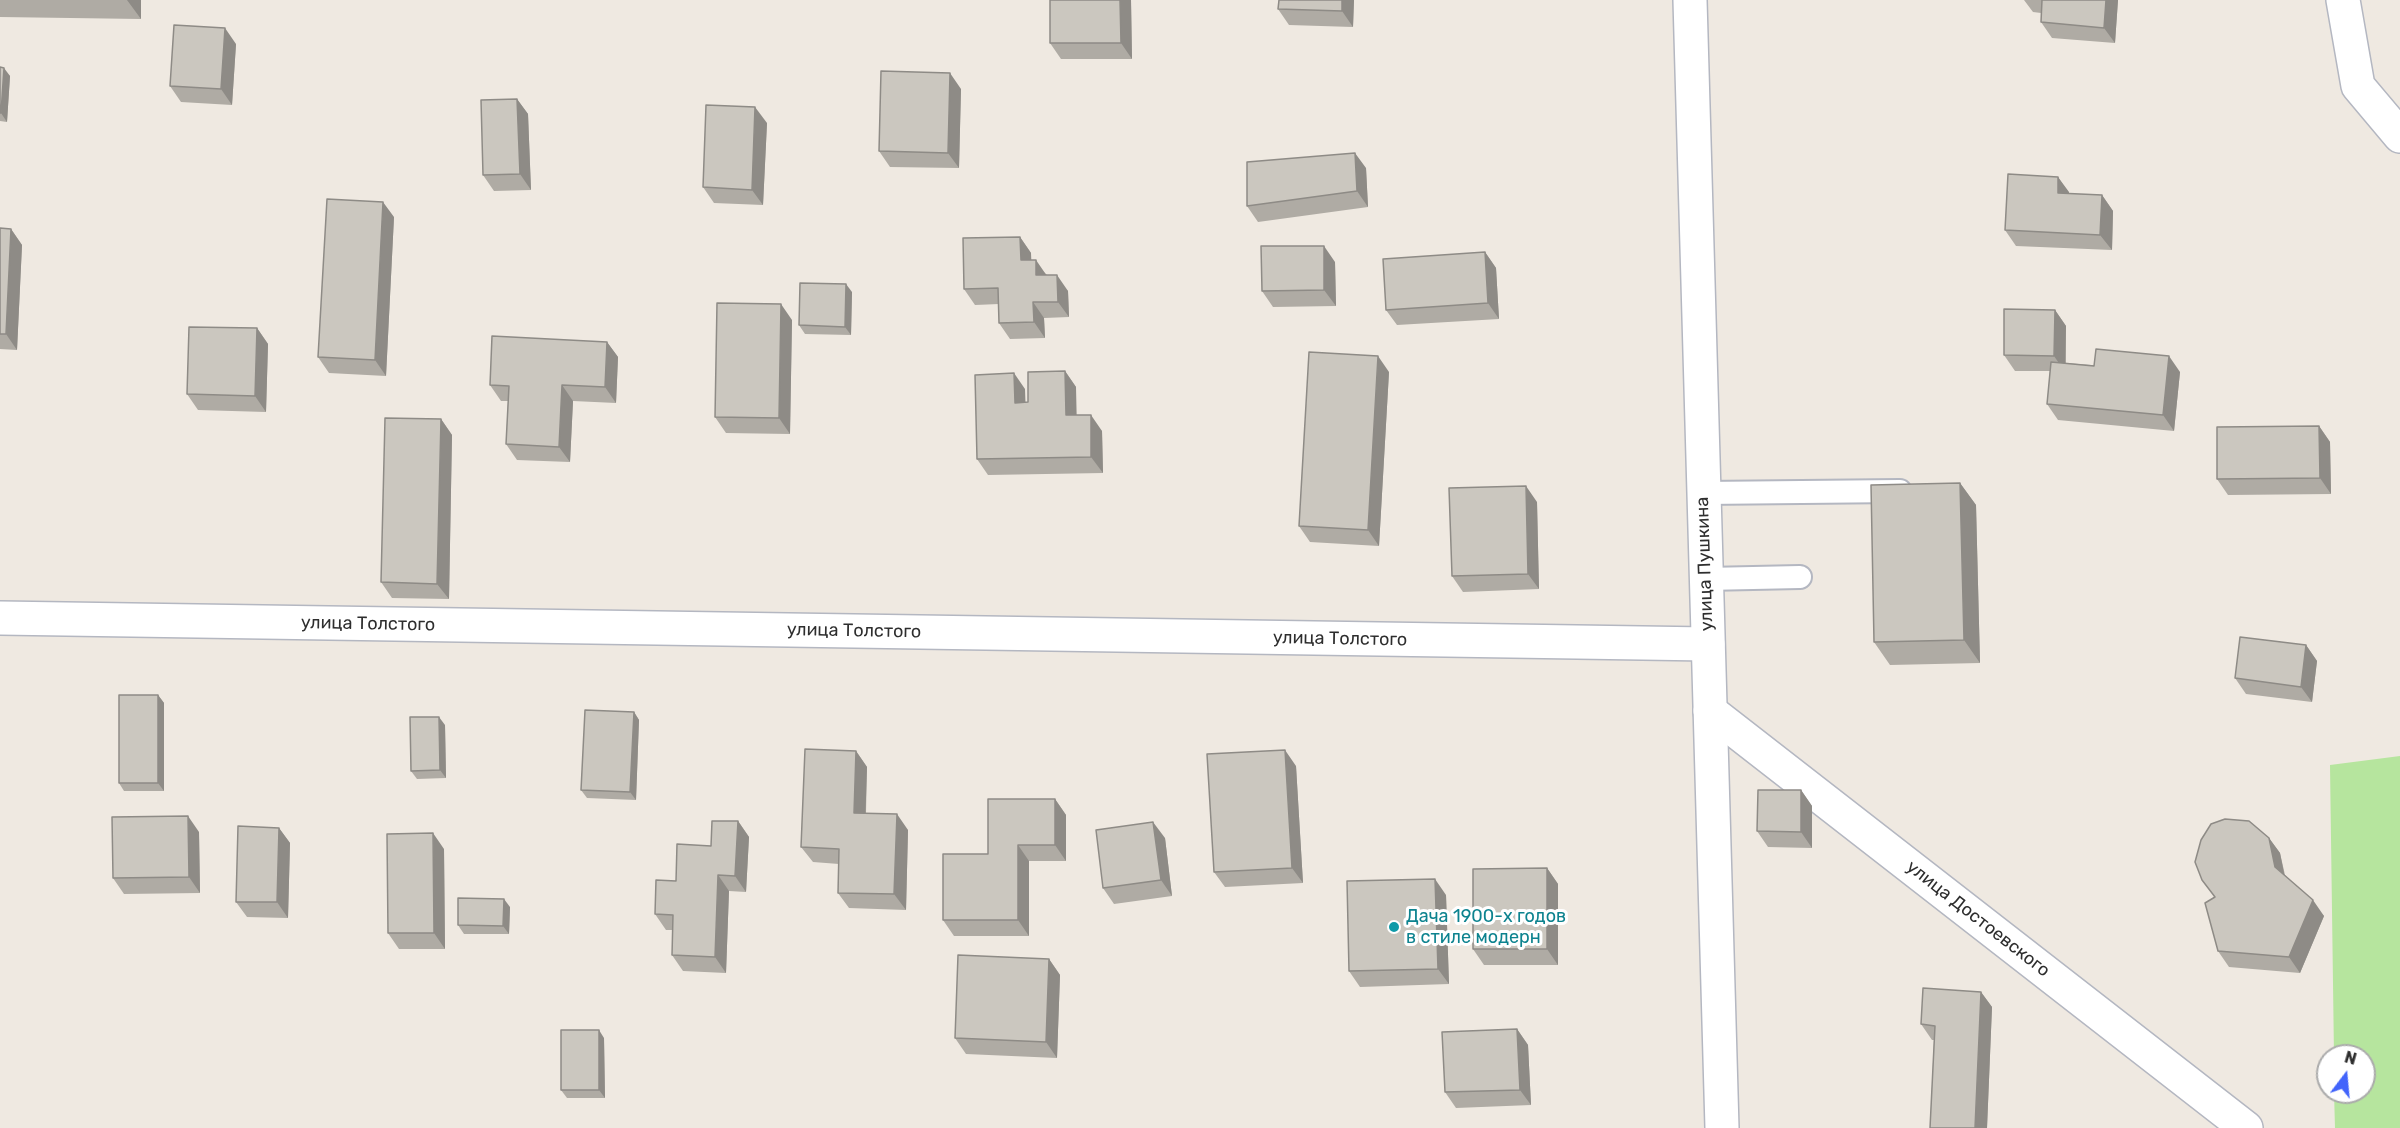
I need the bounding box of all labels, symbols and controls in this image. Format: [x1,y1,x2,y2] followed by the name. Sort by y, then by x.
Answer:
[1692,496,1718,632] street label: улица Пушкина
[301,612,435,636] street label: улица Толстого
[787,619,921,643] street label: улица Толстого
[1273,627,1407,651] street label: улица Толстого
[1902,856,2054,982] street label: улица Достоевского
[1406,906,1566,948] place label: Дача 1900-х годов в стиле модерн
[1387,920,1401,934] marker: Дача 1900-х годов в стиле модерн
[2316,1044,2376,1104] north arrow
[2342,1047,2359,1069] text: N

